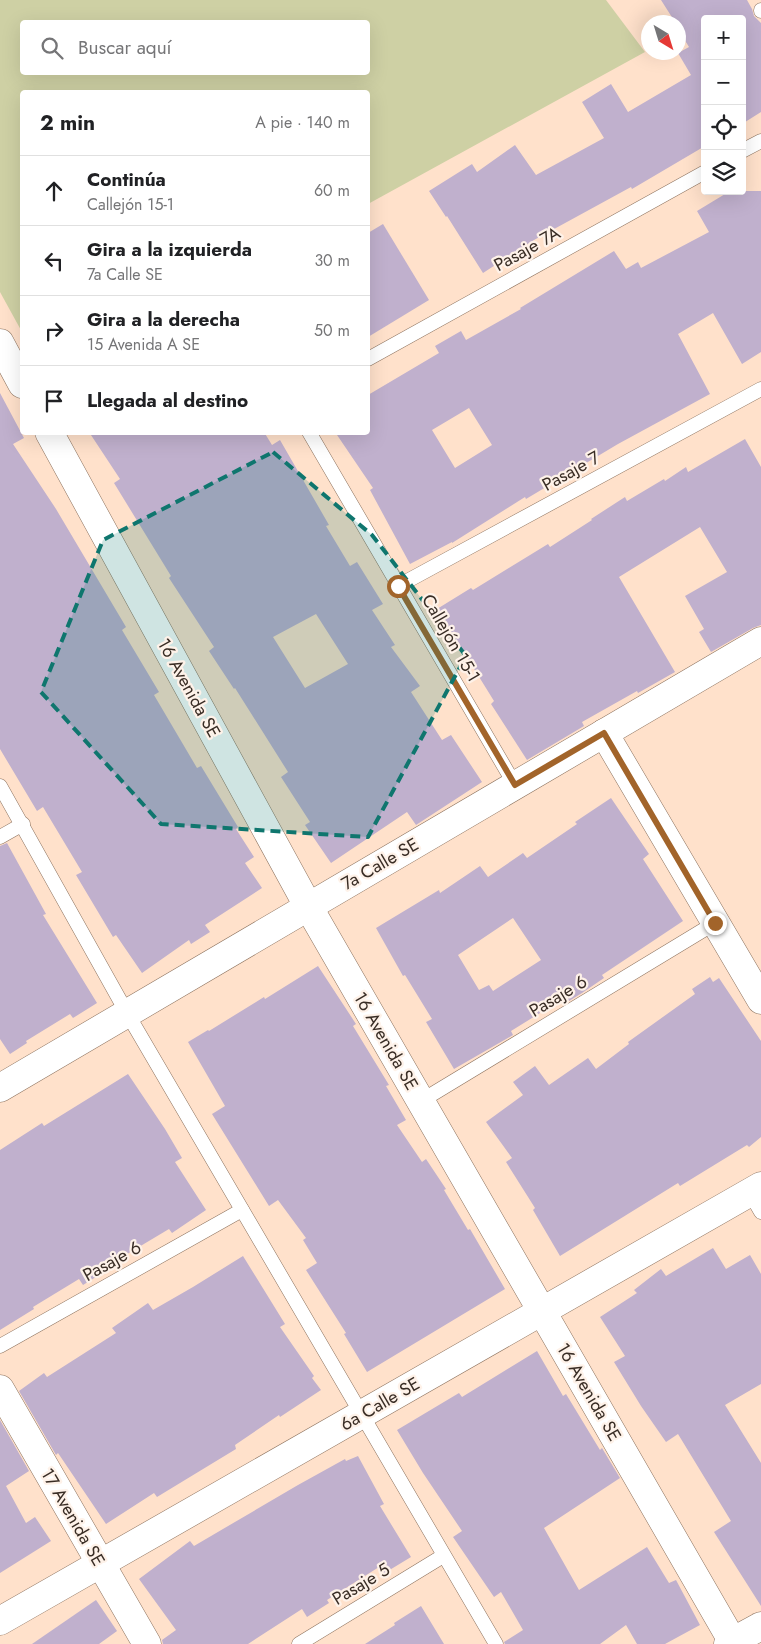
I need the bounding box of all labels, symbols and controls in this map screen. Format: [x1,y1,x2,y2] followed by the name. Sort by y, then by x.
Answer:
[641,15,686,60] north arrow
[701,15,746,195] map controls
[701,15,746,60] button: +
[20,20,370,75] search box
[38,34,66,62] icon: search
[78,34,172,61] text: Buscar aquí
[701,60,746,105] button: −
[701,105,746,150] button: locate
[40,108,95,138] text: 2 min
[255,111,350,134] text: A pie · 140 m
[701,150,746,195] button: layers
[87,166,166,193] text: Continúa
[40,177,68,205] icon: ahead
[314,179,350,202] text: 60 m
[87,193,174,216] text: Callejón 15-1
[489,220,565,278] street label: Pasaje 7A
[87,236,252,263] text: Gira a la izquierda
[40,247,68,275] icon: left
[314,249,350,272] text: 30 m
[87,263,163,286] text: 7a Calle SE
[87,306,240,333] text: Gira a la derecha
[40,317,68,345] icon: right
[314,319,350,342] text: 50 m
[87,333,200,356] text: 15 Avenida A SE
[40,387,68,415] icon: arrive
[87,387,248,414] text: Llegada al destino
[537,444,605,498] street label: Pasaje 7
[387,575,410,598] route start
[415,589,487,687] street label: Callejón 15-1
[151,634,227,742] street label: 16 Avenida SE
[337,831,423,897] street label: 7a Calle SE
[704,912,727,935] route end
[524,969,592,1023] street label: Pasaje 6
[347,987,425,1095] street label: 16 Avenida SE
[78,1234,146,1288] street label: Pasaje 6
[550,1338,628,1446] street label: 16 Avenida SE
[335,1371,425,1437] street label: 6a Calle SE
[34,1463,112,1571] street label: 17 Avenida SE
[327,1557,395,1611] street label: Pasaje 5

